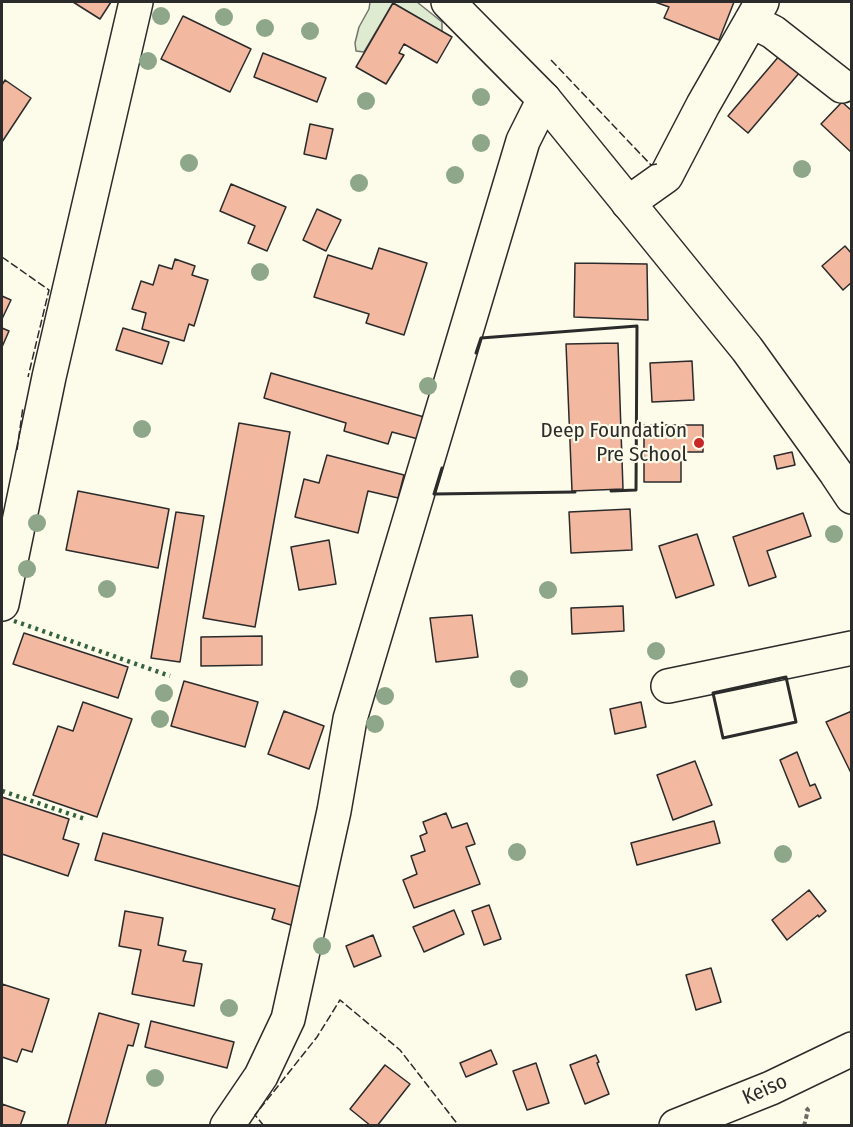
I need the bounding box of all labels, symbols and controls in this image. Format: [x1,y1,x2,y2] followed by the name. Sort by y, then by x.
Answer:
[541,418,687,468] place label: Deep Foundation Pre School
[692,436,706,450] marker: Deep Foundation Pre School
[739,1069,791,1111] street label: Keiso

